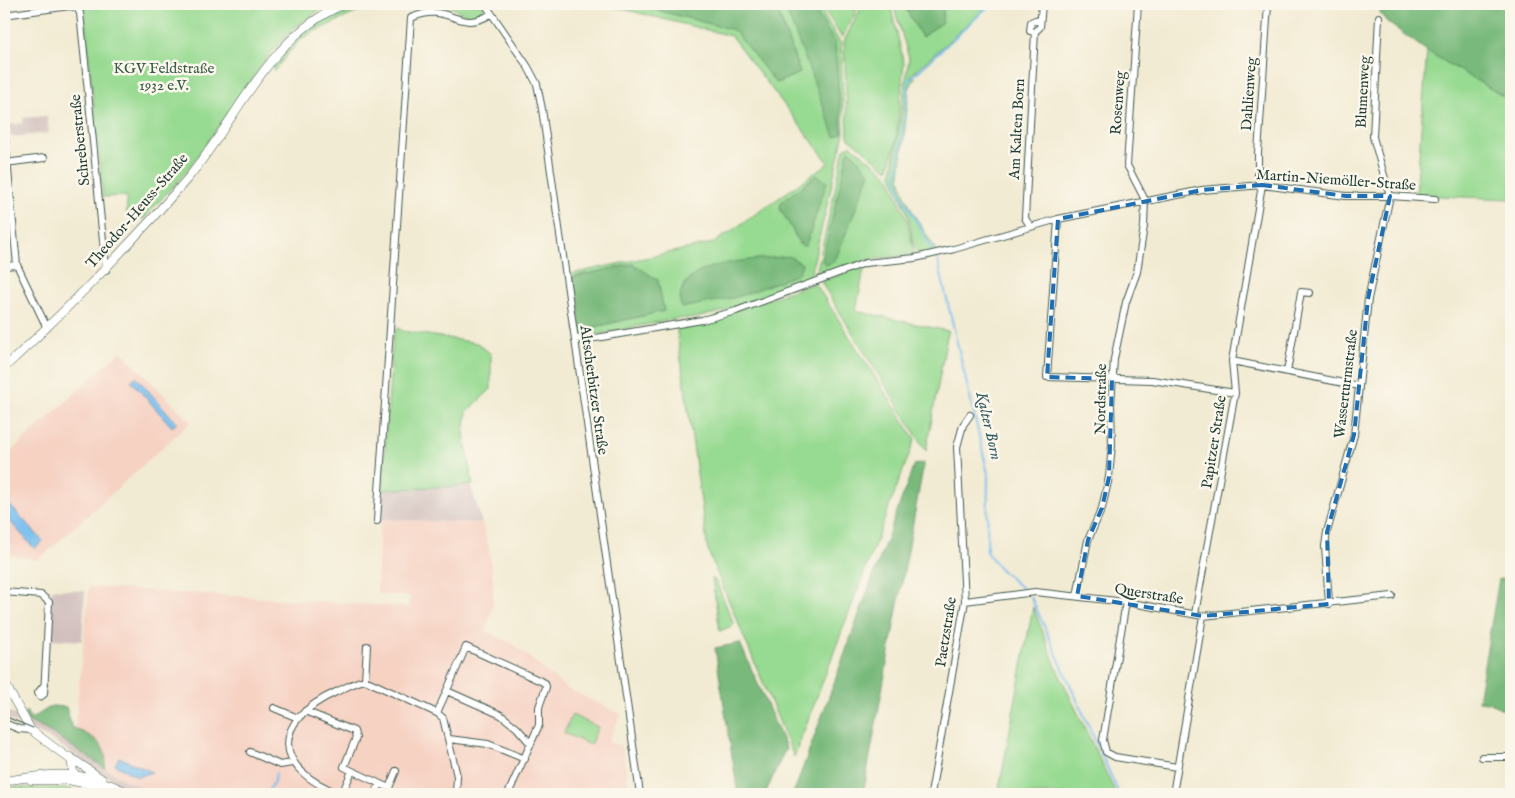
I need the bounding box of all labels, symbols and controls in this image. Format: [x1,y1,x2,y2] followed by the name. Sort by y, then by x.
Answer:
[1352,54,1374,129] street label: Blumenweg
[1237,56,1261,132] street label: Dahlienweg
[114,59,215,95] park label: KGV Feldstraße 1932 e.V.
[1106,69,1130,136] street label: Rosenweg
[1005,78,1029,181] street label: Am Kalten Born
[66,93,94,187] street label: Schreberstraße
[82,149,192,273] street label: Theodor-Heuss-Straße
[1255,165,1417,195] street label: Martin-Niemöller-Straße
[575,323,613,456] street label: Altscherbitzer Straße
[1330,328,1362,440] street label: Wasserturmstraße
[1091,363,1111,435] street label: Nordstraße
[970,389,1006,462] water label: Kalter Born
[1197,394,1231,490] street label: Papitzer Straße
[1113,579,1185,609] street label: Querstraße
[931,595,961,669] street label: Paetzstraße

